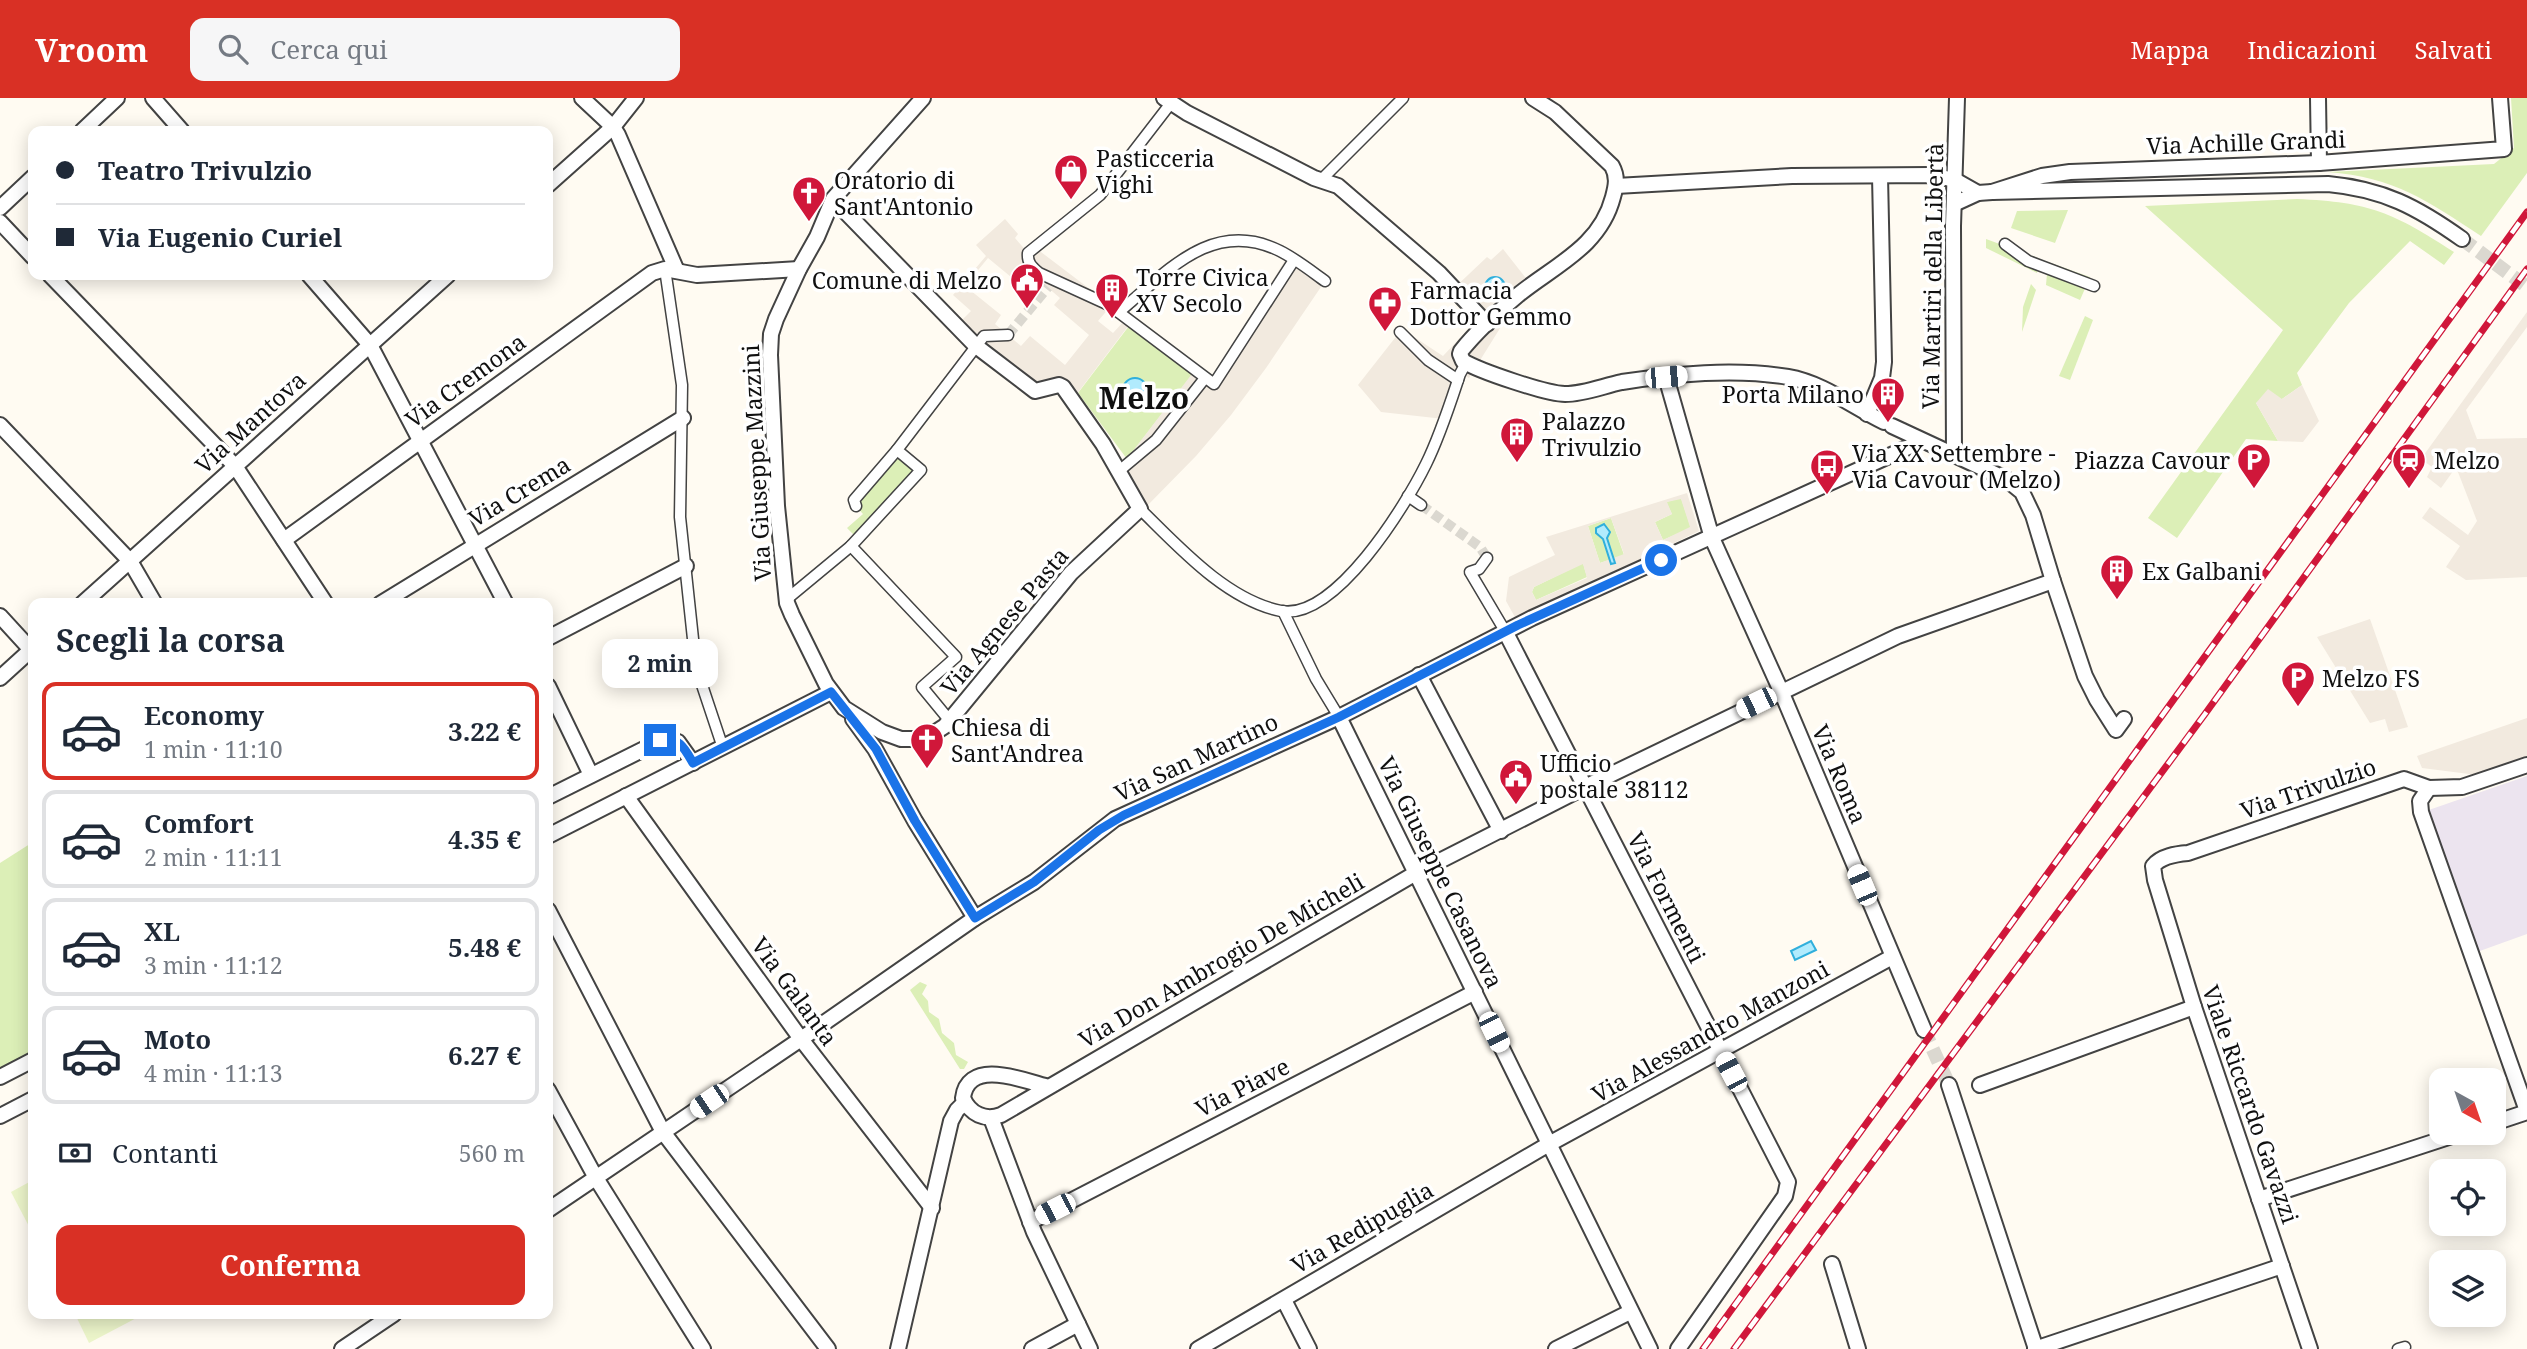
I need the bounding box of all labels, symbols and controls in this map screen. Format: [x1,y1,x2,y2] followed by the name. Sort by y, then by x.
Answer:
[190,18,680,81] search box
[35,27,148,72] text: Vroom
[214,30,252,68] icon: search
[270,31,387,67] text: Cerca qui
[2130,33,2209,66] text: Mappa
[2247,33,2376,66] text: Indicazioni
[2414,33,2492,66] text: Salvati
[2146,123,2347,161] street label: Via Achille Grandi
[1096,142,1215,200] place label: Pasticceria Vighi
[1914,143,1950,409] street label: Via Martiri della Libertà
[98,152,312,188] text: Teatro Trivulzio
[1052,152,1090,201] shop icon: Pasticceria Vighi
[834,164,974,222] place label: Oratorio di Sant'Antonio
[790,174,828,223] church icon: Oratorio di Sant'Antonio
[98,219,342,255] text: Via Eugenio Curiel
[1008,261,1046,310] public building icon: Comune di Melzo
[1136,261,1269,319] place label: Torre Civica XV Secolo
[812,264,1002,296] place label: Comune di Melzo
[1093,271,1131,320] building icon: Torre Civica XV Secolo
[1410,274,1572,332] place label: Farmacia Dottor Gemmo
[1366,284,1404,333] pharmacy icon: Farmacia Dottor Gemmo
[398,325,532,435] street label: Via Cremona
[734,343,778,582] street label: Via Giuseppe Mazzini
[188,364,312,480] street label: Via Mantova
[1645,365,1688,389] car
[1869,375,1907,424] building icon: Porta Milano
[1099,377,1189,418] district label: Melzo
[1722,378,1864,410] place label: Porta Milano
[1542,405,1642,463] place label: Palazzo Trivulzio
[1498,415,1536,464] building icon: Palazzo Trivulzio
[1852,437,2061,495] place label: Via XX Settembre - Via Cavour (Melzo)
[2235,441,2273,490] parking icon: Piazza Cavour
[2390,441,2428,490] station icon: Melzo
[2074,444,2230,476] place label: Piazza Cavour
[2434,444,2500,476] place label: Melzo
[1808,447,1846,496] bus stop icon: Via XX Settembre - Via Cavour (Melzo)
[462,448,576,534] street label: Via Crema
[933,540,1075,702] street label: Via Agnese Pasta
[1645,544,1677,576] route start
[2098,552,2136,601] building icon: Ex Galbani
[2142,555,2262,587] place label: Ex Galbani
[56,618,285,661] text: Scegli la corsa
[602,638,718,688] callout: 2 min
[627,647,693,679] text: 2 min
[2279,659,2317,708] parking icon: Melzo FS
[2322,662,2420,694] place label: Melzo FS
[1733,684,1780,722] car
[144,697,264,733] text: Economy
[60,700,123,763] icon: car
[1109,705,1283,809] street label: Via San Martino
[951,711,1084,769] place label: Chiesa di Sant'Andrea
[448,713,521,749] text: 3.22 €
[1805,719,1875,829] street label: Via Roma
[908,721,946,770] church icon: Chiesa di Sant'Andrea
[644,724,676,756] route end
[144,733,282,765] text: 1 min · 11:10
[1540,747,1689,805] place label: Ufficio postale 38112
[2236,750,2380,826] street label: Via Trivulzio
[1371,751,1511,993] street label: Via Giuseppe Casanova
[1497,757,1535,806] public building icon: Ufficio postale 38112
[144,805,254,841] text: Comfort
[60,808,123,871] icon: car
[448,821,521,857] text: 4.35 €
[1620,826,1714,968] street label: Via Formenti
[144,841,282,873] text: 2 min · 11:11
[1845,862,1880,908] car
[1073,865,1370,1055] street label: Via Don Ambrogio De Micheli
[144,913,180,949] text: XL
[60,916,123,979] icon: car
[448,929,521,965] text: 5.48 €
[745,930,845,1052] street label: Via Galanta
[144,949,282,981] text: 3 min · 11:12
[1586,952,1835,1110] street label: Via Alessandro Manzoni
[2195,981,2307,1228] street label: Viale Riccardo Gavazzi
[1476,1009,1513,1055] car
[144,1021,211,1057] text: Moto
[60,1024,123,1087] icon: car
[448,1037,521,1073] text: 6.27 €
[1712,1049,1751,1095] car
[1189,1050,1295,1124] street label: Via Piave
[144,1057,282,1089] text: 4 min · 11:13
[2429,1068,2506,1144] north arrow
[2429,1068,2506,1327] map controls
[686,1081,733,1121] car
[56,1134,94,1172] icon: cash
[112,1135,218,1171] text: Contanti
[459,1137,525,1169] text: 560 m
[2429,1159,2506,1236] button: locate
[1285,1173,1439,1281] street label: Via Redipuglia
[1032,1190,1079,1228] car
[56,1225,525,1305] button: Conferma
[2429,1250,2506,1327] button: layers

